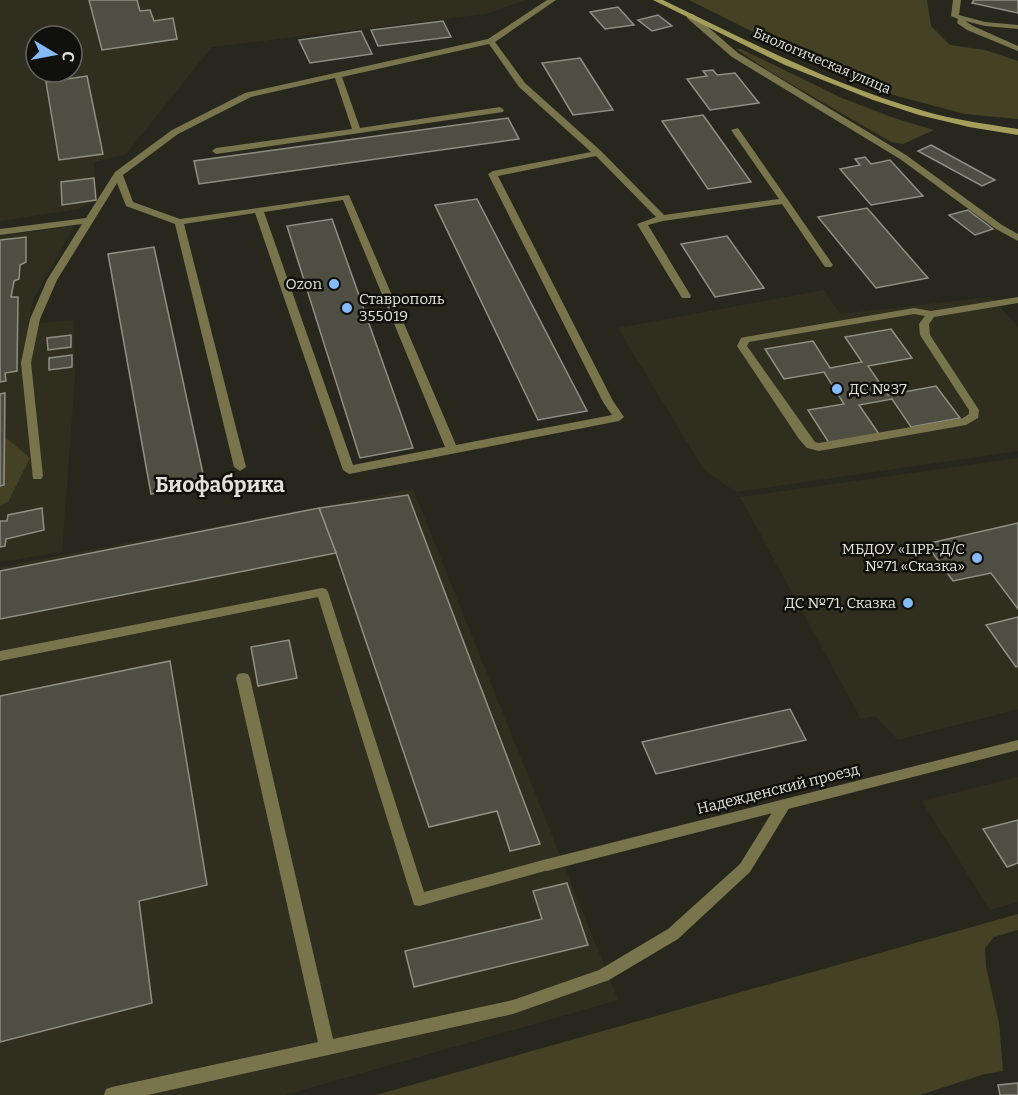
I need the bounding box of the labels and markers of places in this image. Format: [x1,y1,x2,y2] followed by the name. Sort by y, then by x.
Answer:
[285,275,322,293] place label: Ozon
[327,277,341,291] marker: Ozon
[359,290,445,325] place label: Ставрополь 355019
[340,301,354,315] marker: Ставрополь 355019
[849,380,907,398] place label: ДС №37
[830,382,844,396] marker: ДС №37
[842,540,965,575] place label: МБДОУ «ЦРР-Д/С №71 «Сказка»
[970,551,984,565] marker: МБДОУ «ЦРР-Д/С №71 «Сказка»
[785,594,896,612] place label: ДС №71, Сказка
[901,596,915,610] marker: ДС №71, Сказка

